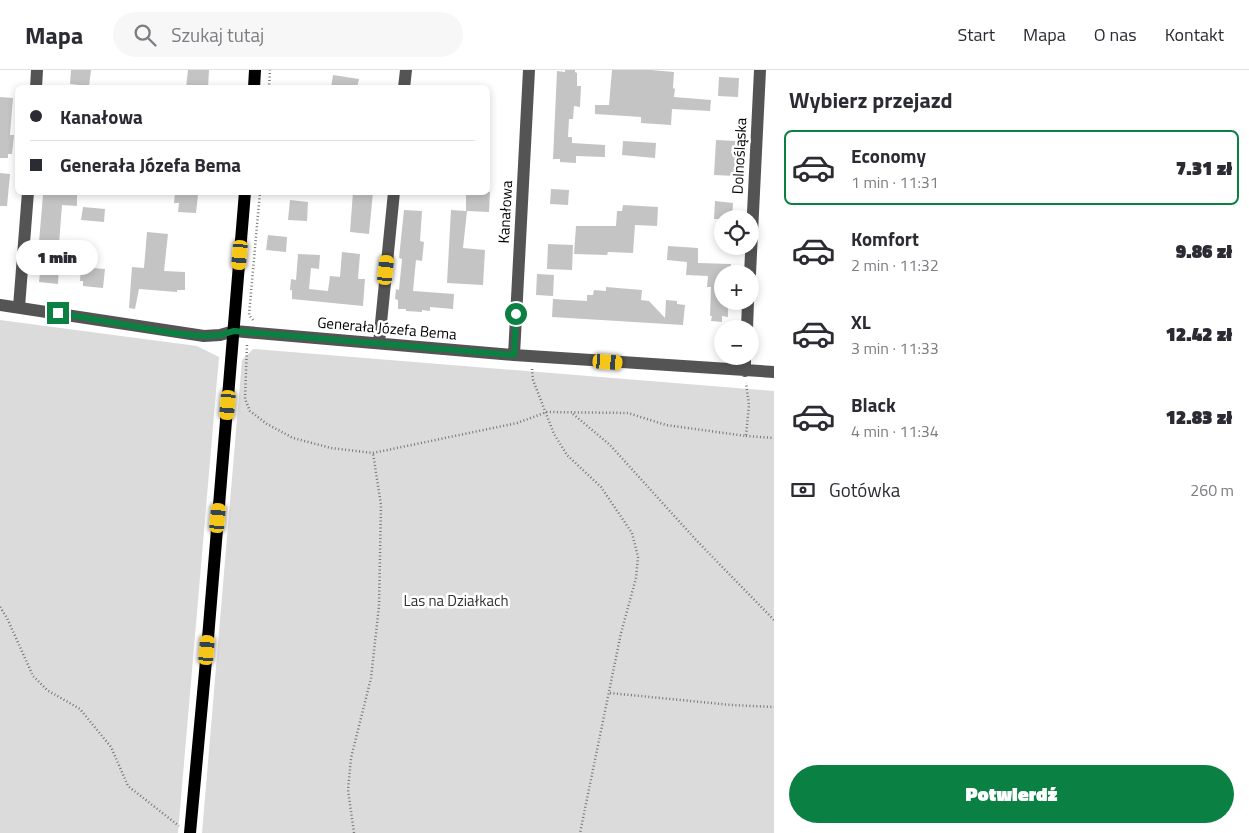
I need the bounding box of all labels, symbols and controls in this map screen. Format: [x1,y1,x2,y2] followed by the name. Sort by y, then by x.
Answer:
[113,12,463,57] search box
[25,17,83,53] text: Mapa
[171,20,264,49] text: Szukaj tutaj
[131,21,159,49] icon: search
[958,21,995,48] text: Start
[1023,21,1066,48] text: Mapa
[1094,21,1137,48] text: O nas
[1165,21,1224,48] text: Kontakt
[789,83,953,117] text: Wybierz przejazd
[60,102,143,131] text: Kanałowa
[726,117,753,195] street label: Dolnośląska
[851,141,926,170] text: Economy
[791,145,836,190] icon: car
[60,150,241,179] text: Generała Józefa Bema
[1176,153,1232,182] text: 7.31 zł
[851,170,939,194] text: 1 min · 11:31
[492,179,518,244] street label: Kanałowa
[714,210,759,365] map controls
[714,210,759,255] button: locate
[851,224,919,253] text: Komfort
[791,228,836,273] icon: car
[1176,236,1232,265] text: 9.86 zł
[231,239,248,271] car
[17,240,99,276] callout: 1 min
[37,245,77,269] text: 1 min
[851,253,939,277] text: 2 min · 11:32
[376,254,395,286] car
[714,265,759,310] button: +
[47,302,69,324] route end
[505,303,527,325] route start
[851,307,871,336] text: XL
[316,310,458,346] street label: Generała Józefa Bema
[791,311,836,356] icon: car
[1165,319,1232,348] text: 12.42 zł
[714,320,759,365] button: −
[851,336,939,360] text: 3 min · 11:33
[592,353,623,371] car
[219,389,236,421] car
[851,390,896,419] text: Black
[791,394,836,439] icon: car
[1165,402,1232,431] text: 12.83 zł
[851,419,939,443] text: 4 min · 11:34
[829,475,900,504] text: Gotówka
[789,476,817,504] icon: cash
[1190,478,1234,502] text: 260 m
[209,502,226,534] car
[403,589,509,612] park label: Las na Działkach
[198,634,215,666] car
[789,765,1234,823] button: Potwierdź

